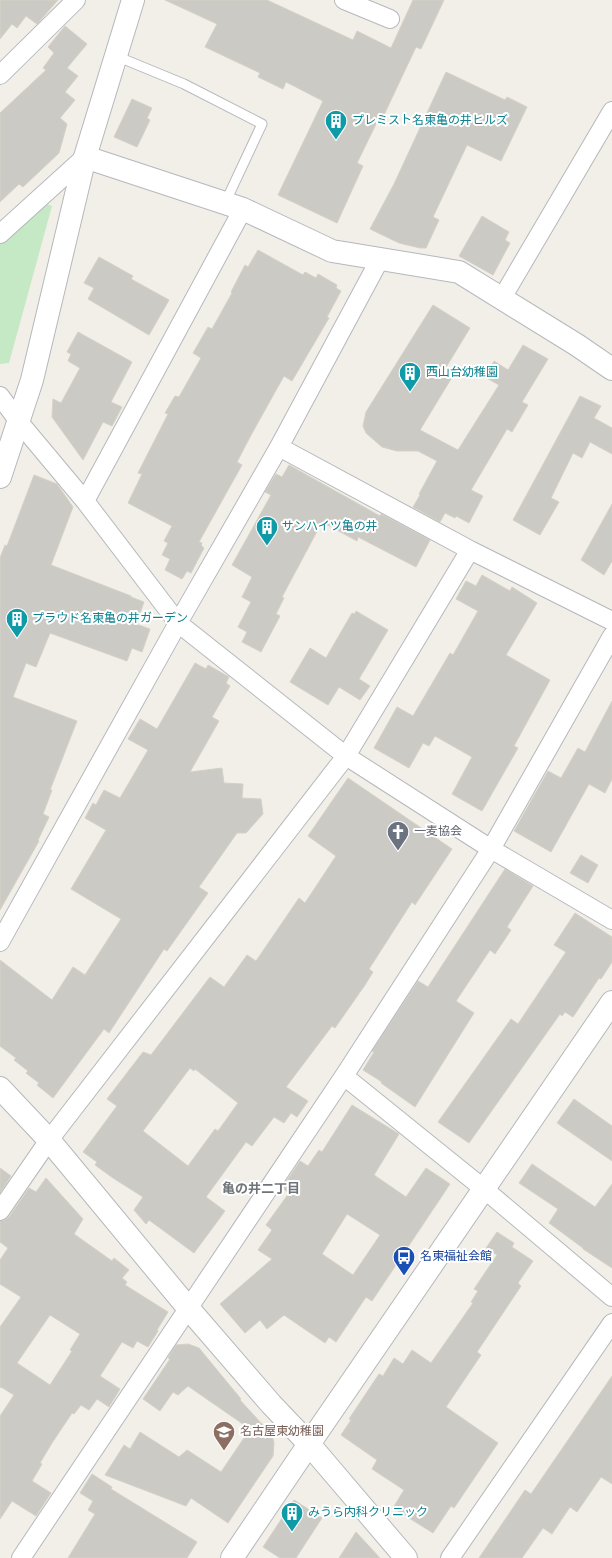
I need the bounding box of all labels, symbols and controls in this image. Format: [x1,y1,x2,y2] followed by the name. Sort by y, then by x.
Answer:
[323,108,349,141] building icon: プレミスト名東亀の井ヒルズ
[352,113,508,129] place label: プレミスト名東亀の井ヒルズ
[397,360,423,393] building icon: 西山台幼稚園
[426,365,498,381] place label: 西山台幼稚園
[254,514,280,547] building icon: サンハイツ亀の井
[282,519,378,535] place label: サンハイツ亀の井
[4,606,30,639] building icon: プラウド名東亀の井ガーデン
[32,611,188,627] place label: プラウド名東亀の井ガーデン
[385,819,411,852] church icon: 一麦協会
[414,824,462,840] place label: 一麦協会
[222,1181,300,1198] district label: 亀の井二丁目
[391,1244,417,1277] bus stop icon: 名東福祉会館
[420,1249,492,1265] place label: 名東福祉会館
[211,1419,237,1452] school or university icon: 名古屋東幼稚園
[240,1424,324,1440] place label: 名古屋東幼稚園
[279,1500,305,1533] building icon: みうら内科クリニック
[308,1505,428,1521] place label: みうら内科クリニック

